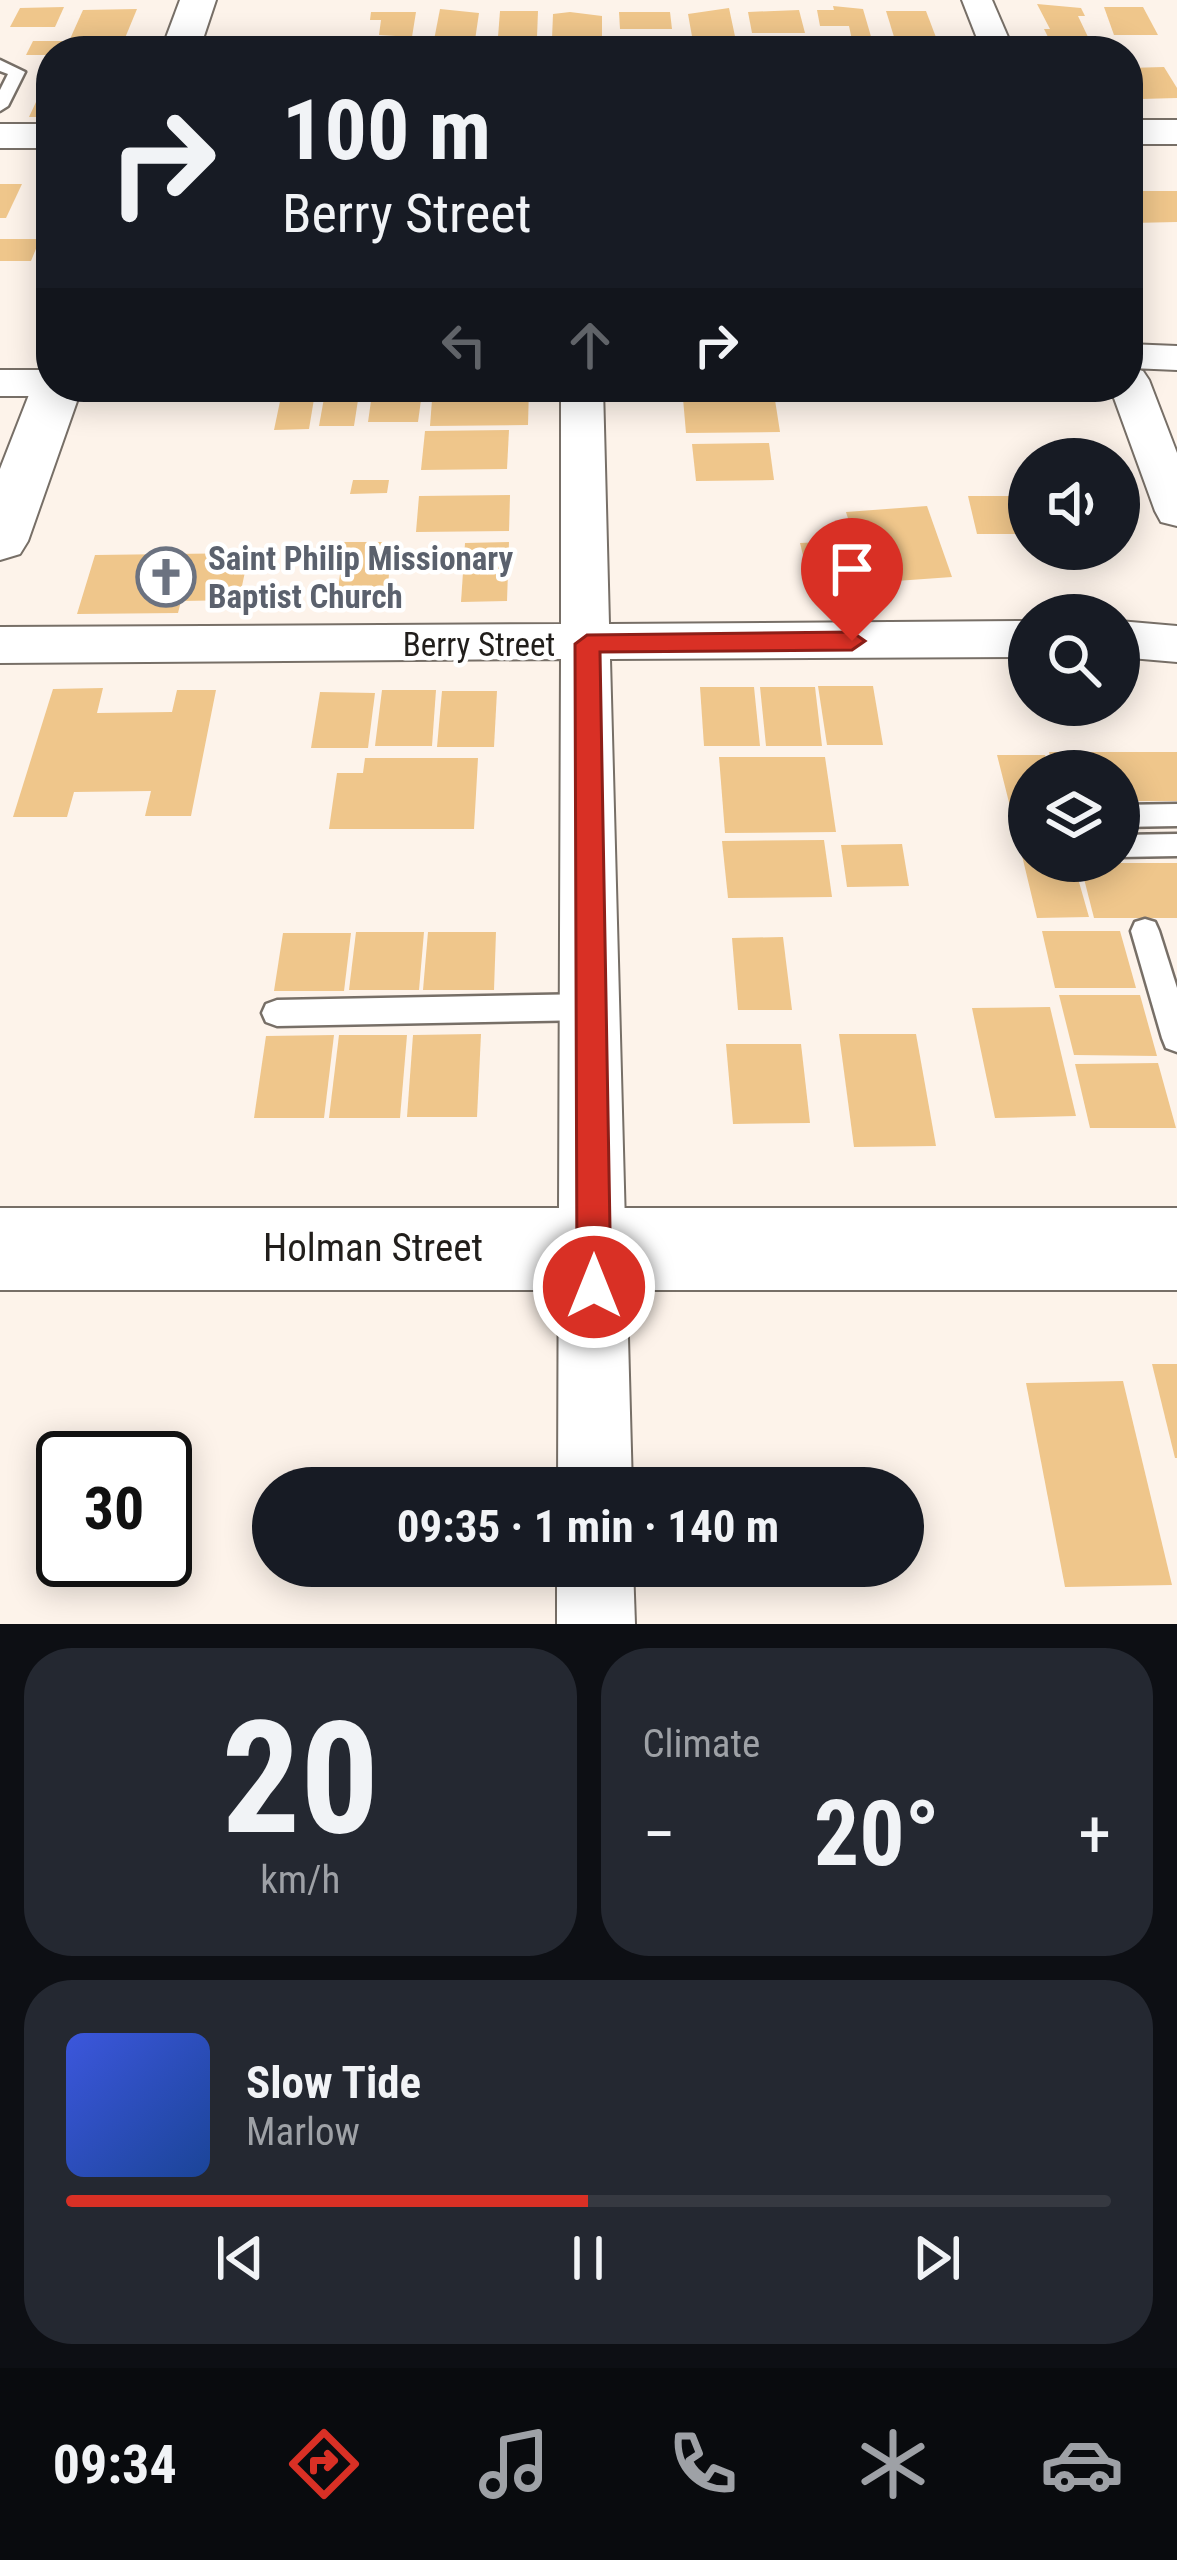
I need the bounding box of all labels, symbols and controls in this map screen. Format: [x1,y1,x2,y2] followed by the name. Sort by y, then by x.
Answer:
[282,81,491,180] text: 100 m
[84,84,240,240] icon: right
[282,182,532,245] text: Berry Street
[431,312,497,378] icon: left
[557,312,623,378] icon: ahead
[683,312,749,378] icon: right
[1008,438,1140,882] map controls
[1008,438,1140,570] button: sound
[801,518,903,641] pin
[819,536,885,602] icon: arrive
[208,539,514,616] place label: Saint Philip Missionary Baptist Church
[135,546,197,608] church icon: Saint Philip Missionary Baptist Church
[1008,594,1140,726] button: search
[403,625,555,664] street label: Berry Street
[1008,750,1140,882] button: layers
[531,1224,657,1350] position arrow
[263,1225,483,1271] street label: Holman Street
[36,1431,192,1587] speed limit sign: 30
[397,1500,779,1553] text: 09:35 · 1 min · 140 m
[221,1687,379,1870] text: 20
[643,1721,760,1767] text: Climate
[814,1782,940,1887] text: 20°
[643,1796,676,1873] text: −
[1078,1796,1111,1873] text: +
[260,1857,340,1903] text: km/h
[246,2056,421,2109] text: Slow Tide
[246,2109,360,2155] text: Marlow
[207,2225,273,2291] icon: previous
[555,2225,621,2291] icon: pause
[904,2225,970,2291] icon: next
[282,2422,366,2506] icon: directions
[472,2422,556,2506] icon: music
[661,2422,745,2506] icon: phone
[851,2422,935,2506] icon: climate
[1040,2422,1124,2506] icon: car
[53,2433,177,2496] text: 09:34

